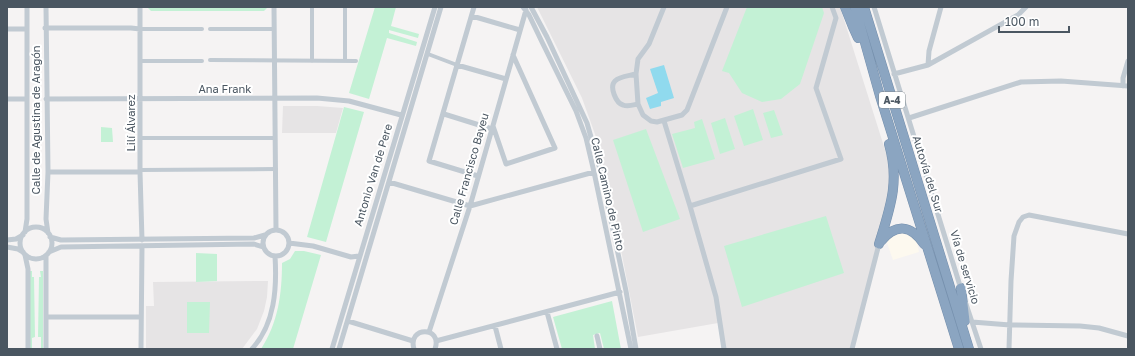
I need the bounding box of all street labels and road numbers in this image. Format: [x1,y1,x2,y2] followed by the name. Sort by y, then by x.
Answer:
[29,45,42,195] street label: Calle de Agustina de Aragón
[198,82,252,95] street label: Ana Frank
[879,92,905,108] road number: A-4
[124,94,137,152] street label: Lilí Álvarez
[446,111,491,226] street label: Calle Francisco Bayeu
[351,122,394,228] street label: Antonio Van de Pere
[911,134,947,215] street label: Autovía del Sur
[589,136,628,252] street label: Calle Camino de Pinto
[948,228,983,306] street label: Vía de servicio

